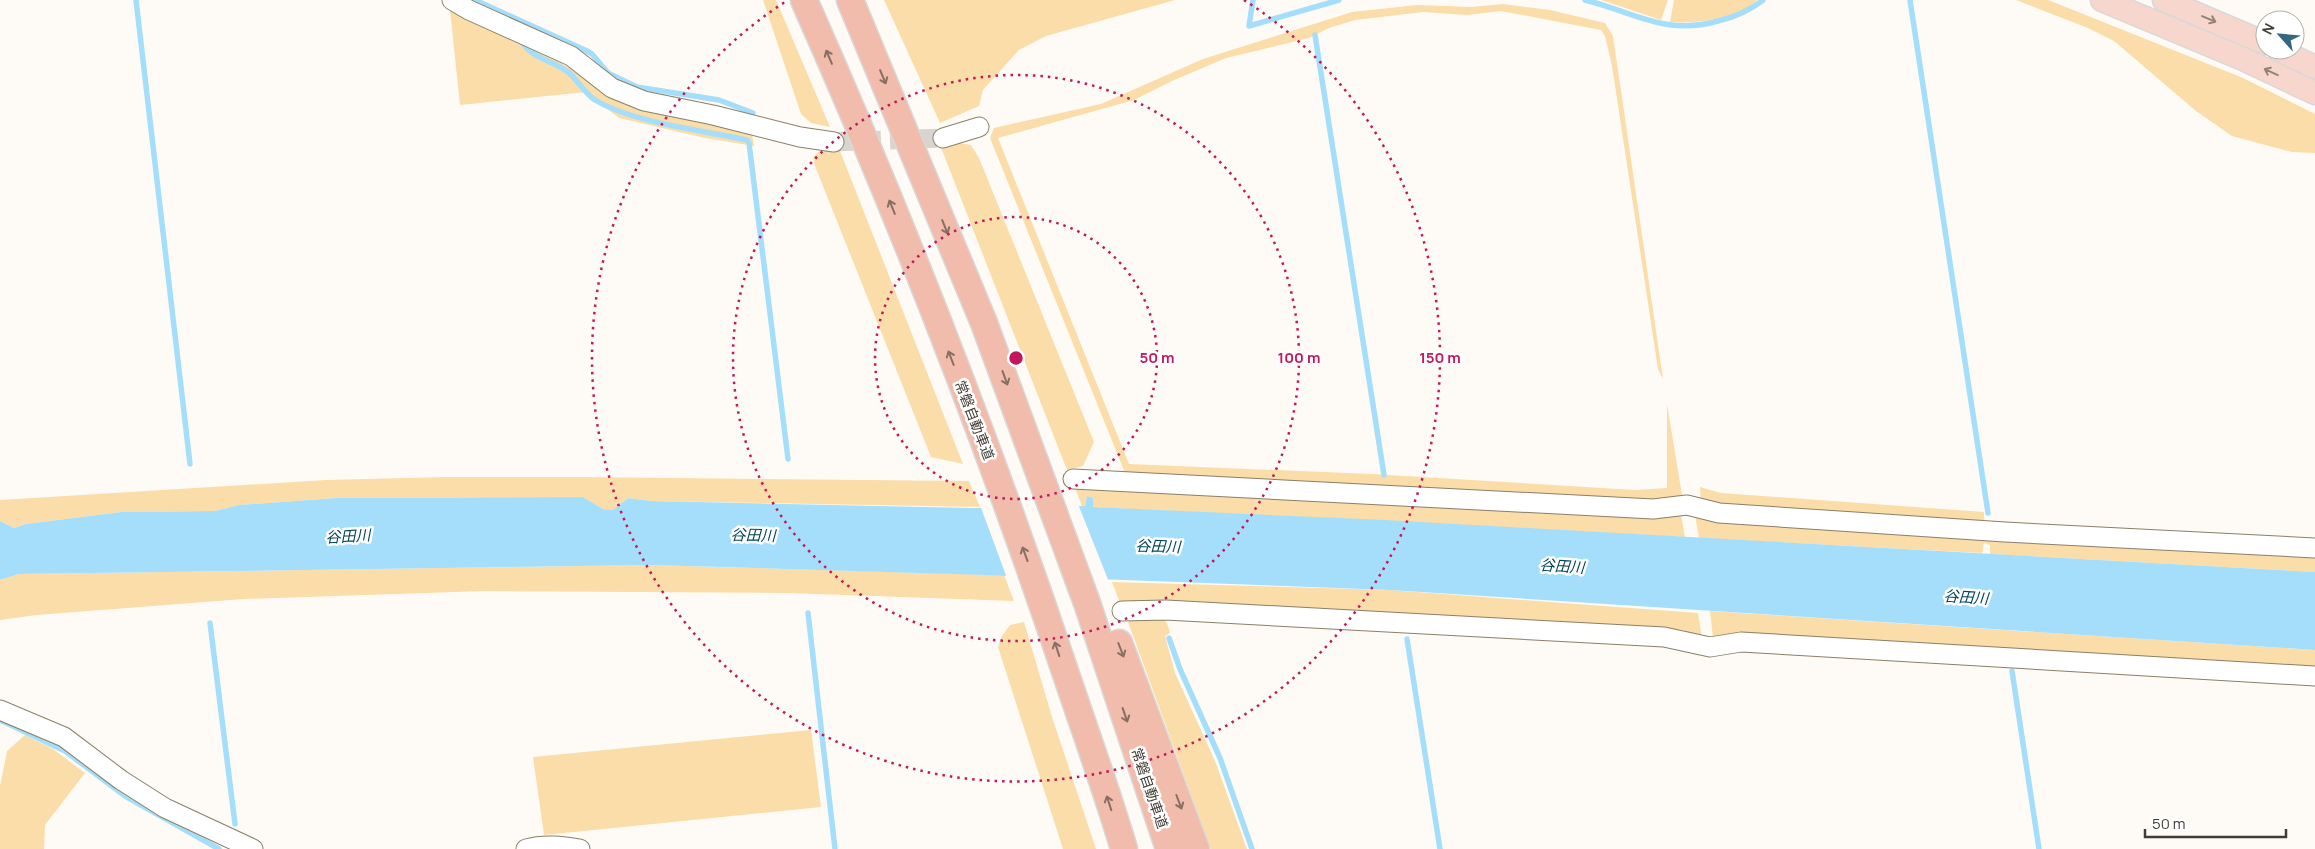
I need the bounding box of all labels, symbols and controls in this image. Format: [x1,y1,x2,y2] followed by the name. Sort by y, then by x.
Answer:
[2255,10,2305,60] north arrow
[2201,15,2216,24] one-way arrow
[2257,20,2279,38] text: N
[824,50,833,65] one-way arrow
[2264,67,2279,77] one-way arrow
[879,69,889,84] one-way arrow
[886,199,895,214] one-way arrow
[941,219,951,234] one-way arrow
[1139,347,1175,368] text: 50 m
[1278,347,1320,368] text: 100 m
[1419,347,1461,368] text: 150 m
[1007,349,1025,367] centre of rings
[946,351,955,366] one-way arrow
[1001,371,1010,386] one-way arrow
[951,377,999,463] street label: 常磐自動車道
[325,524,373,548] water label: 谷田川
[730,524,778,546] water label: 谷田川
[1135,535,1183,557] water label: 谷田川
[1019,546,1029,562] one-way arrow
[1539,554,1587,578] water label: 谷田川
[1943,585,1991,609] water label: 谷田川
[1052,641,1062,657] one-way arrow
[1117,642,1126,657] one-way arrow
[1121,707,1130,722] one-way arrow
[1127,745,1173,831] street label: 常磐自動車道
[1175,794,1184,809] one-way arrow
[1104,795,1113,811] one-way arrow
[2145,806,2286,838] scale bar
[2152,813,2186,834] text: 50 m

